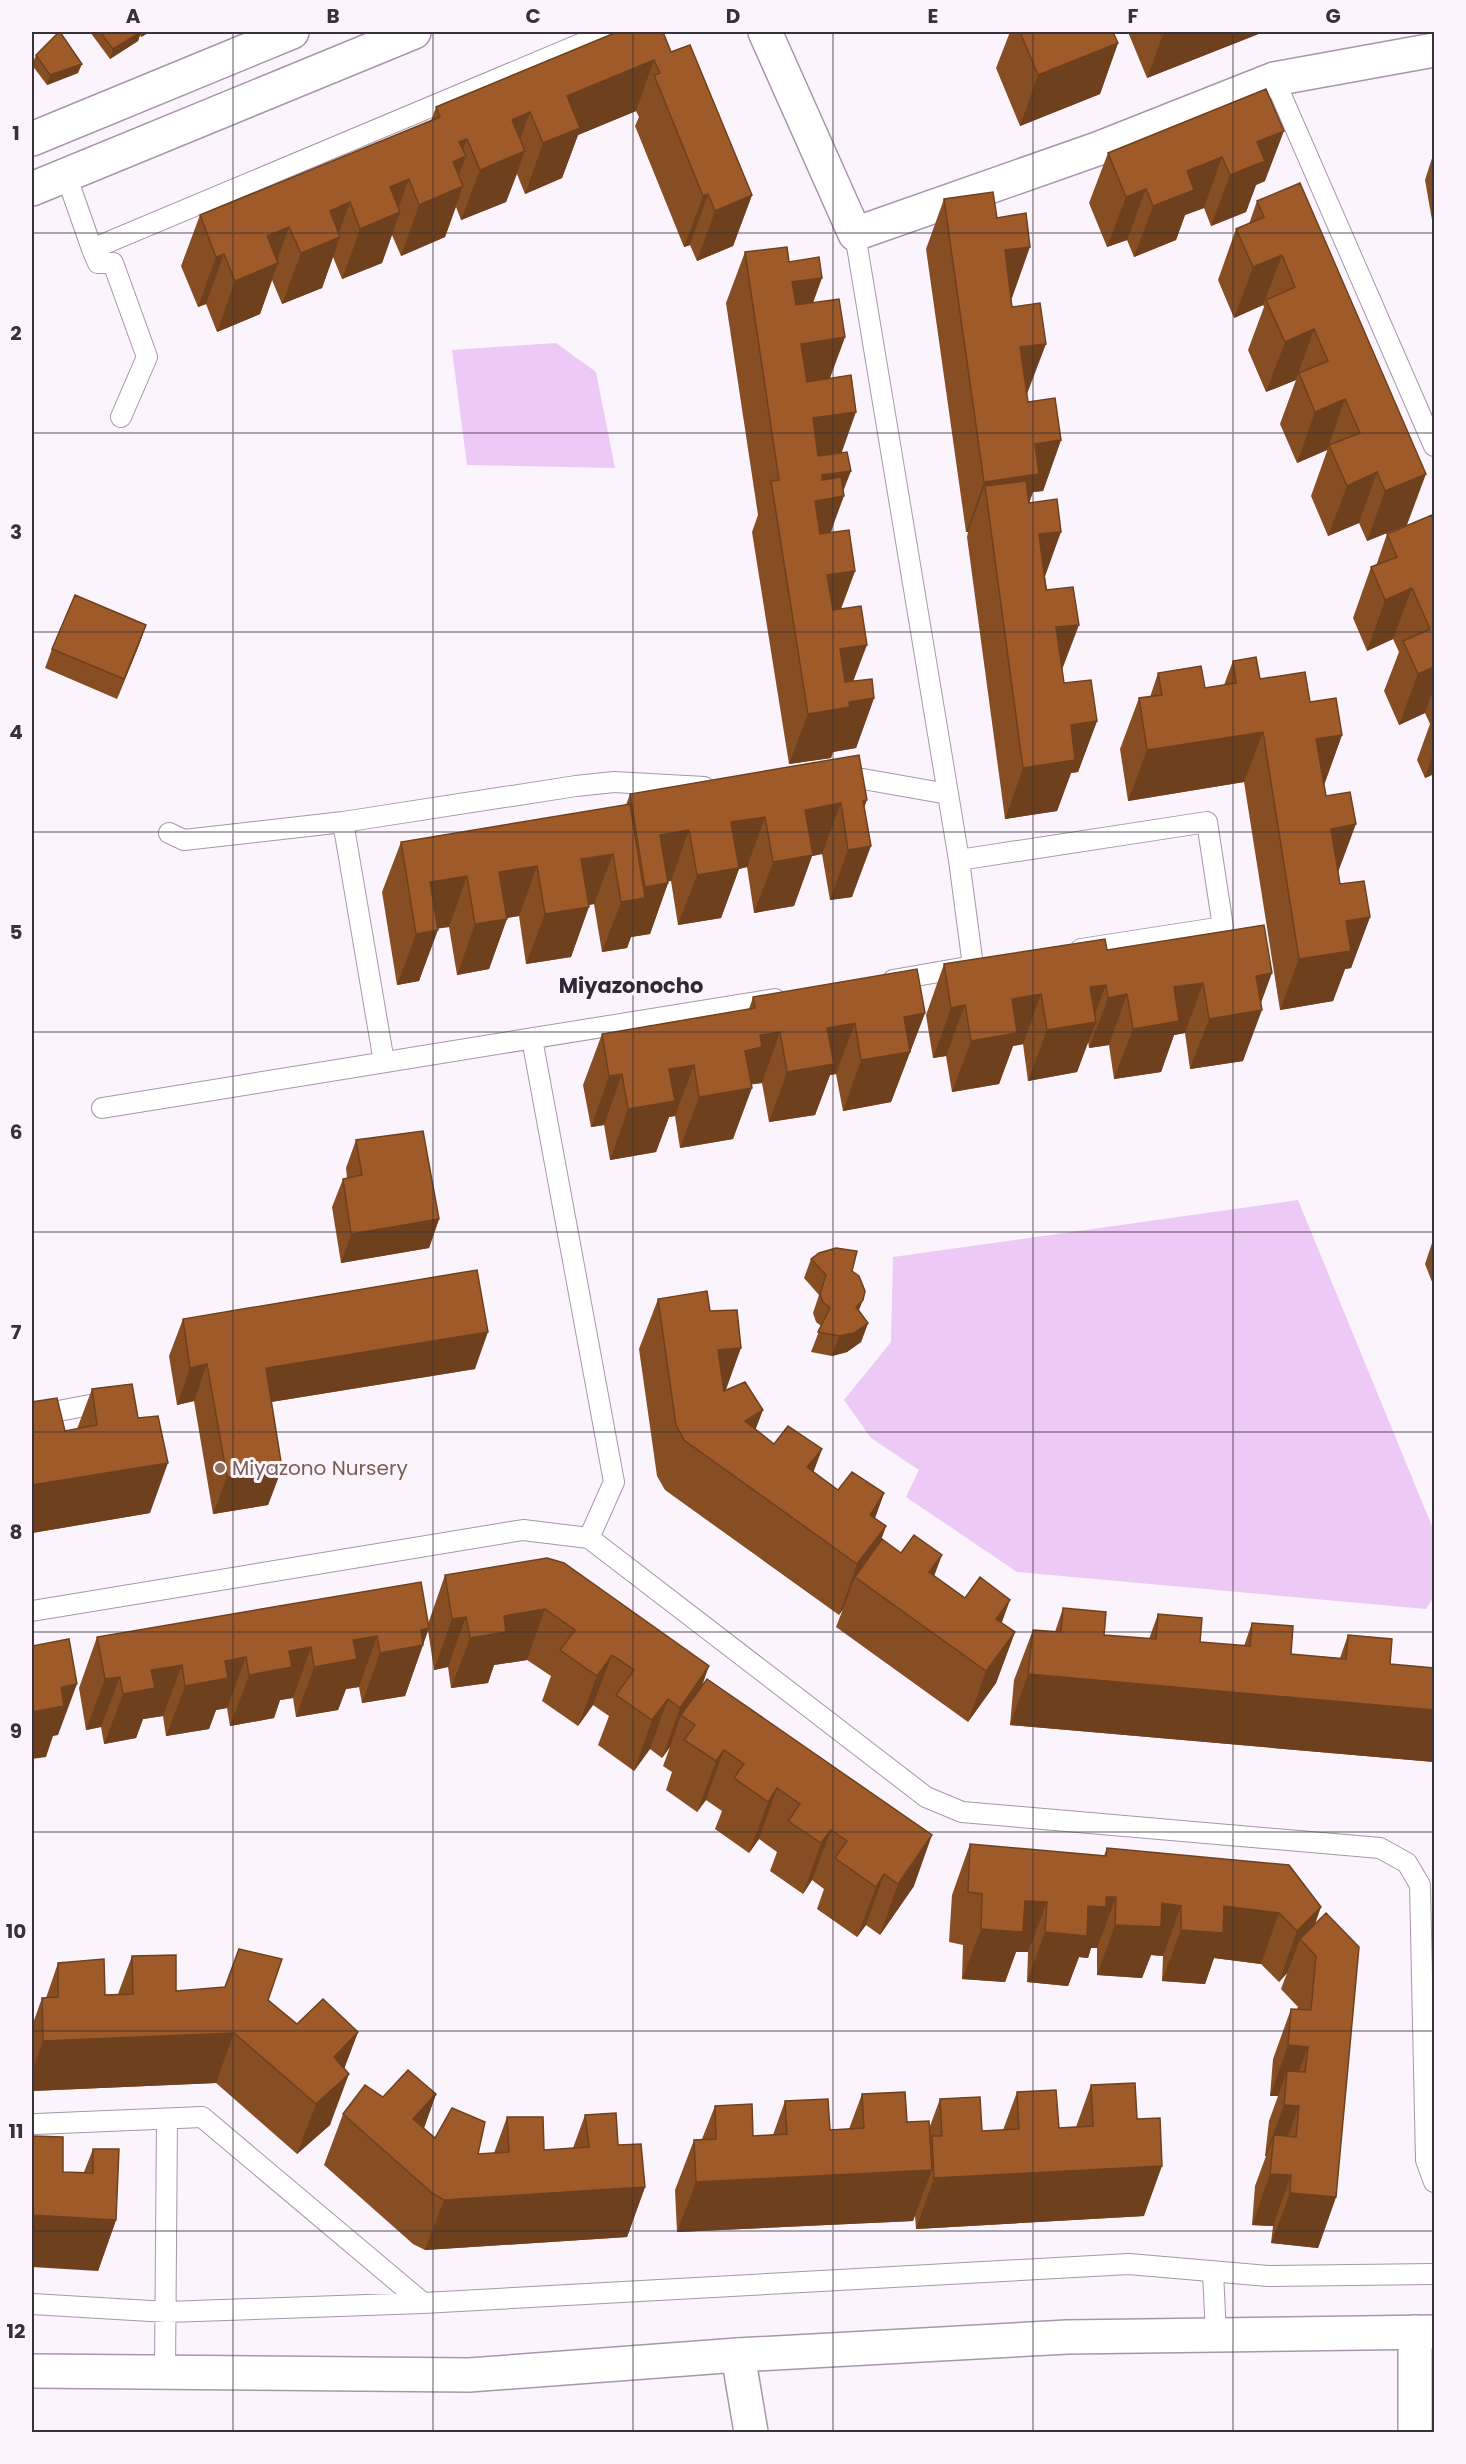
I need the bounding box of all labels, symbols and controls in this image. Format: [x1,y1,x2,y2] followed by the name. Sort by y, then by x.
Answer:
[126,2,141,30] text: A
[326,2,340,30] text: B
[525,2,541,30] text: C
[726,2,740,30] text: D
[928,2,938,30] text: E
[1128,2,1139,30] text: F
[1325,2,1341,30] text: G
[12,119,20,147] text: 1
[10,319,22,347] text: 2
[10,518,22,546] text: 3
[9,718,23,746] text: 4
[10,918,23,946] text: 5
[559,971,703,1000] district label: Miyazonocho
[10,1118,22,1146] text: 6
[11,1318,22,1346] text: 7
[232,1454,408,1482] place label: Miyazono Nursery
[213,1461,227,1475] marker: Miyazono Nursery
[10,1518,22,1546] text: 8
[10,1717,22,1745] text: 9
[6,1917,26,1945] text: 10
[8,2117,24,2145] text: 11
[7,2317,25,2345] text: 12

